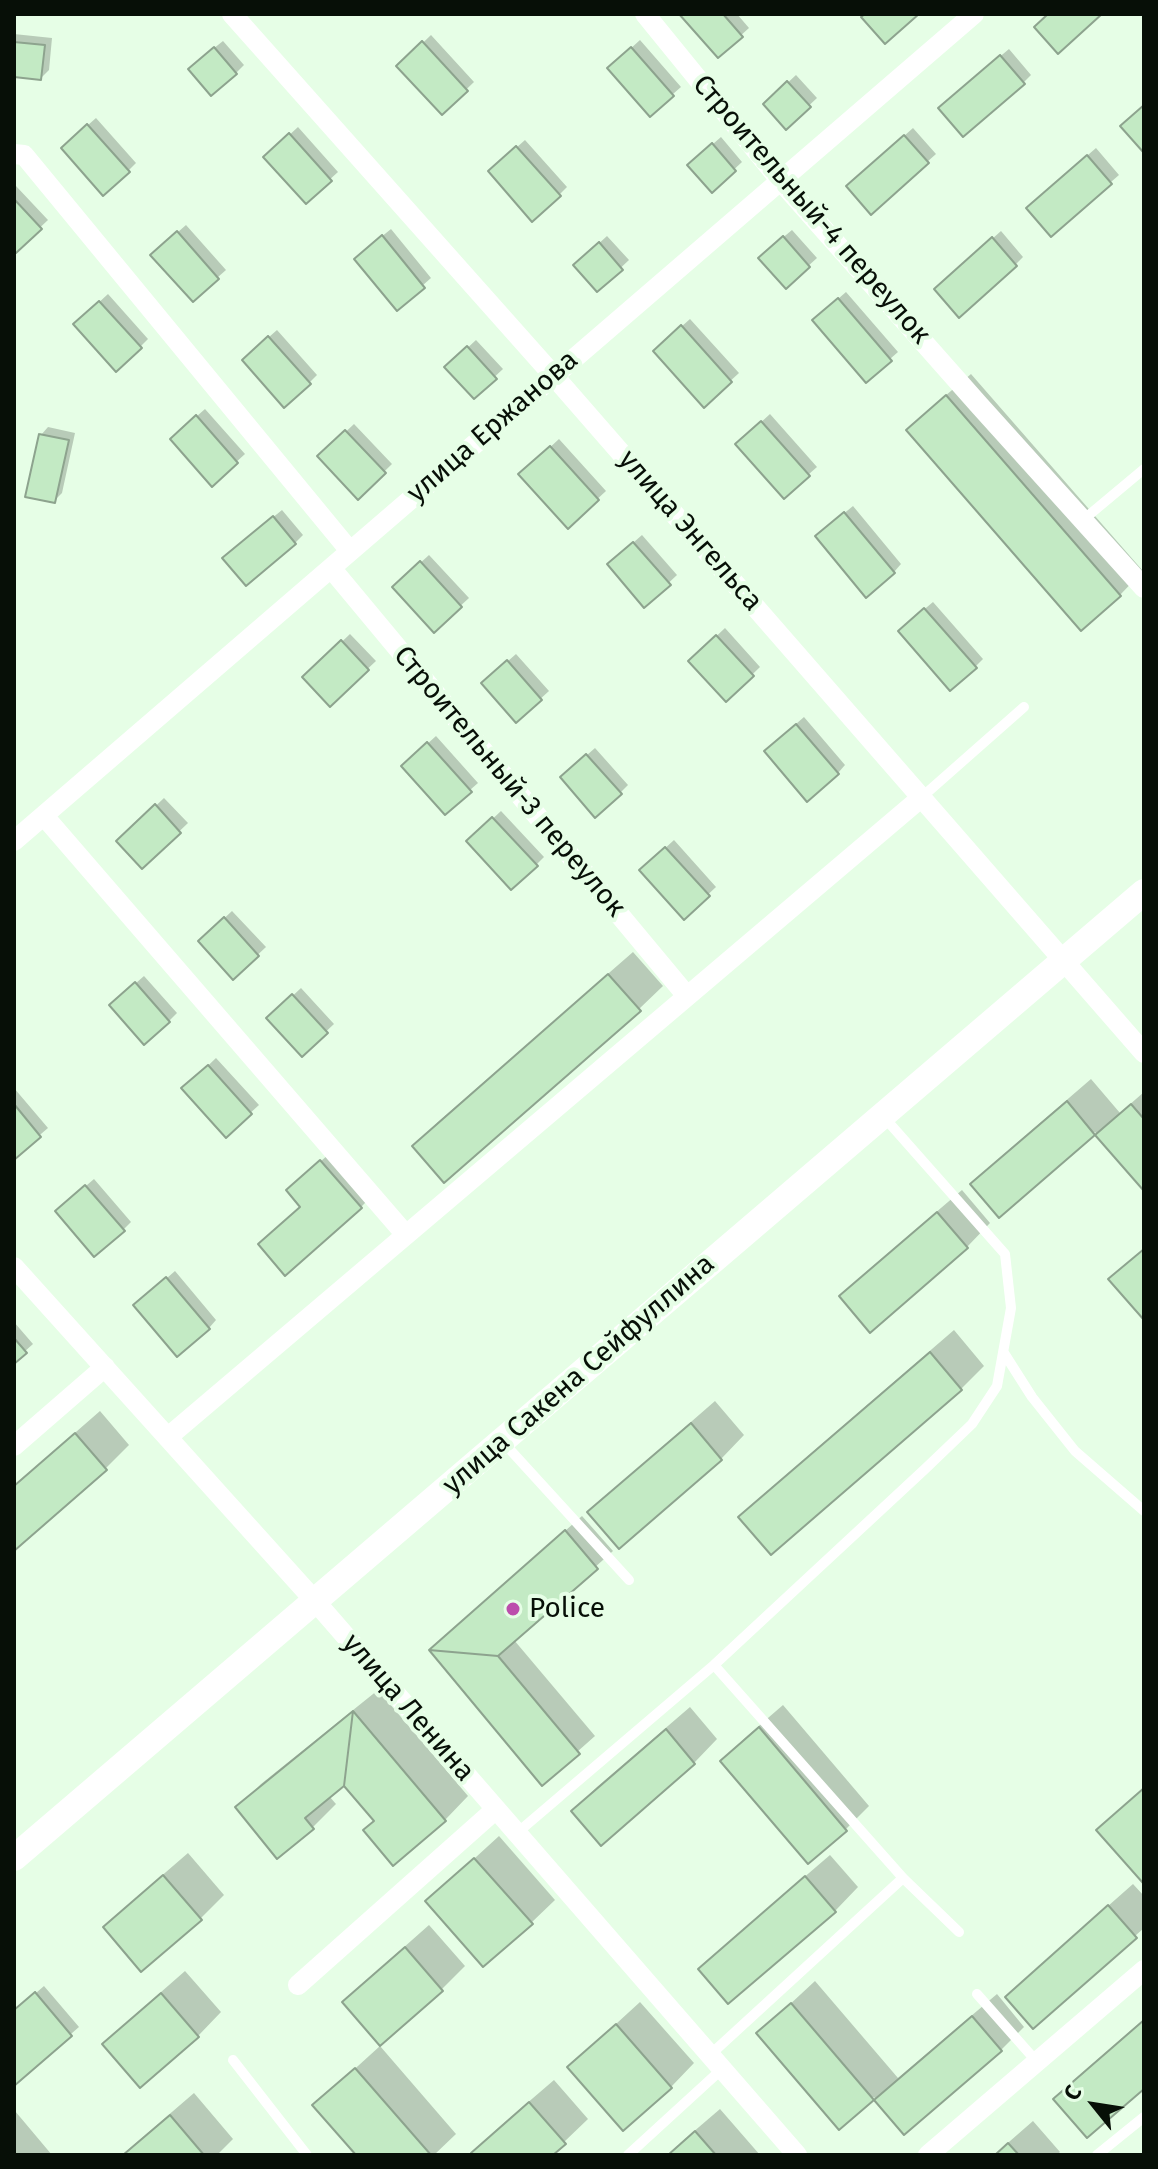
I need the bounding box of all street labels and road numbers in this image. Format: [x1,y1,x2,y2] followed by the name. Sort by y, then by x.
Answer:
[685,69,937,351] street label: Строительный-4 переулок
[401,344,585,510] street label: улица Ержанова
[611,444,769,618] street label: улица Энгельса
[386,640,632,924] street label: Строительный-3 переулок
[436,1248,722,1502] street label: улица Сакена Сейфуллина
[335,1627,481,1789] street label: улица Ленина

